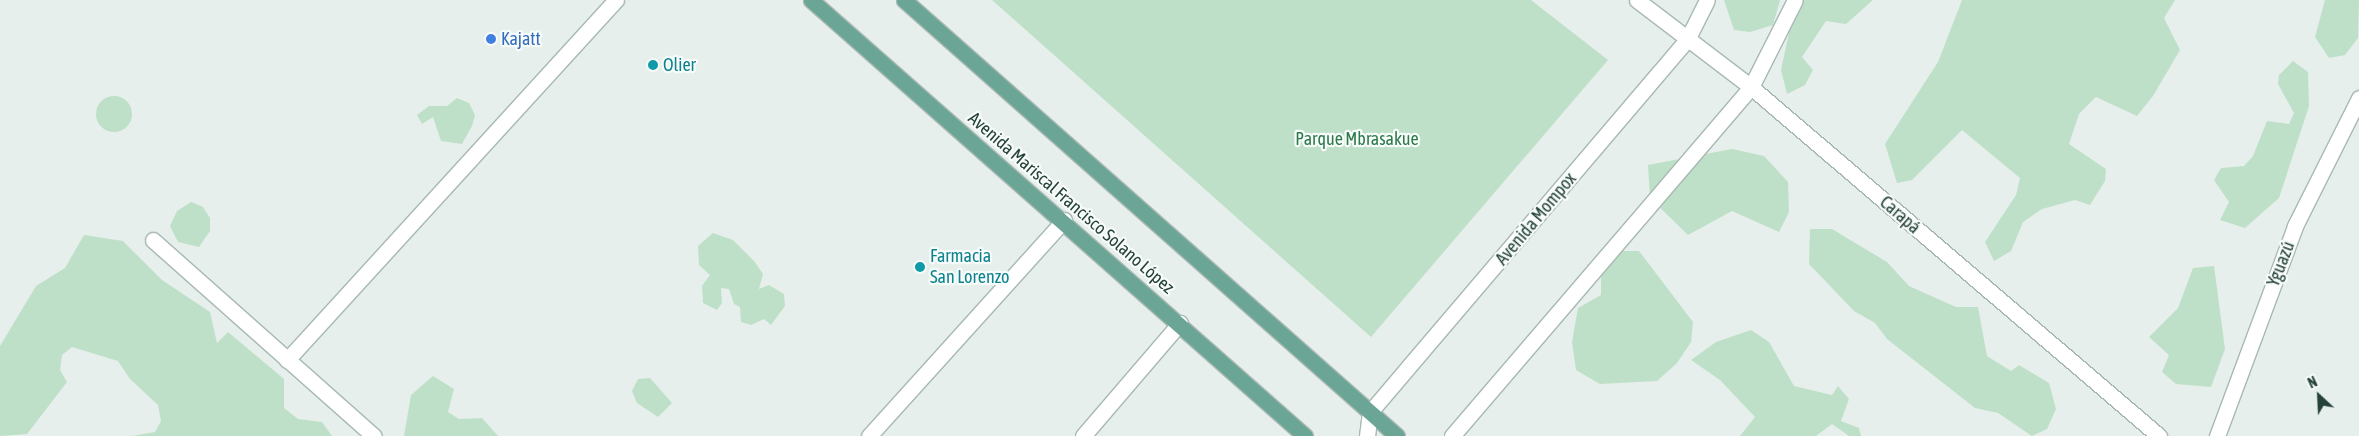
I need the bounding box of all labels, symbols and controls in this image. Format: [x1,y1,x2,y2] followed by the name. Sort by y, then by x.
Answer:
[501,28,541,50] place label: Kajatt
[485,33,497,45] marker: Kajatt
[663,54,696,76] place label: Olier
[647,59,659,71] marker: Olier
[964,108,1178,298] street label: Avenida Mariscal Francisco Solano López
[1295,128,1419,150] park label: Parque Mbrasakue
[1491,168,1581,270] street label: Avenida Mompox
[1875,192,1925,238] street label: Carapá
[2263,238,2299,290] street label: Yguazú
[930,246,1010,288] place label: Farmacia San Lorenzo
[914,261,926,273] marker: Farmacia San Lorenzo
[2294,371,2344,421] north arrow
[2306,373,2320,391] text: N

